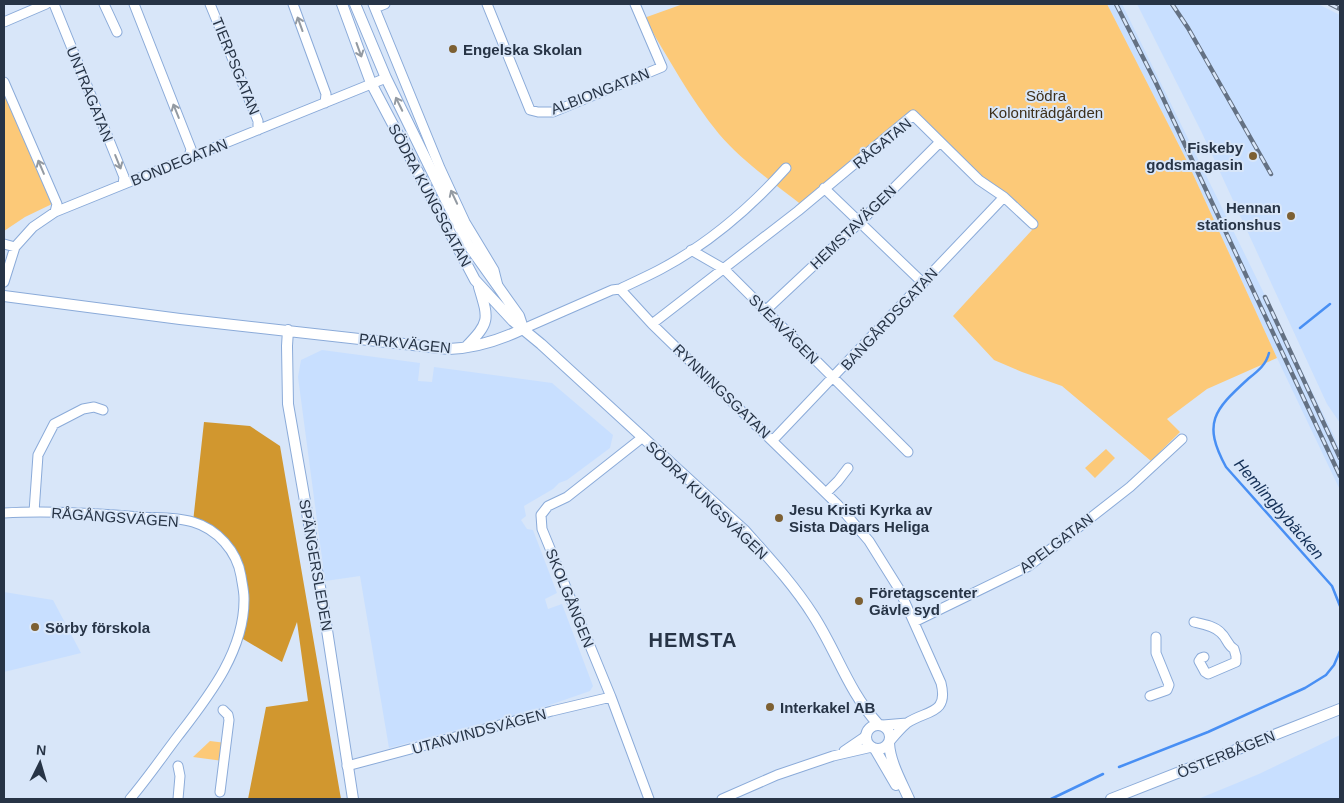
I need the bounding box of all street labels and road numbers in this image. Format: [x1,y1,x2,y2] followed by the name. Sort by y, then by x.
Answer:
[209,15,263,117] street label: TIERPSGATAN
[63,44,117,144] street label: UNTRAGATAN
[548,64,652,118] street label: ALBIONGATAN
[849,114,915,172] street label: RÅGATAN
[385,121,475,269] street label: SÖDRA KUNGSGATAN
[128,135,230,189] street label: BONDEGATAN
[807,182,899,272] street label: HEMSTAVÄGEN
[837,264,941,374] street label: BANGÅRDSGATAN
[746,291,822,367] street label: SVEAVÄGEN
[358,330,452,356] street label: PARKVÄGEN
[670,340,774,442] street label: RYNNINGSGATAN
[643,437,771,563] street label: SÖDRA KUNGSVÄGEN
[296,498,336,632] street label: SPÄNGERSLEDEN
[51,504,179,530] street label: RÅGÅNGSVÄGEN
[1016,510,1096,576] street label: APELGATAN
[542,546,598,650] street label: SKOLGÅNGEN
[410,705,548,757] street label: UTANVINDSVÄGEN
[1175,727,1277,781] street label: ÖSTERBÅGEN

